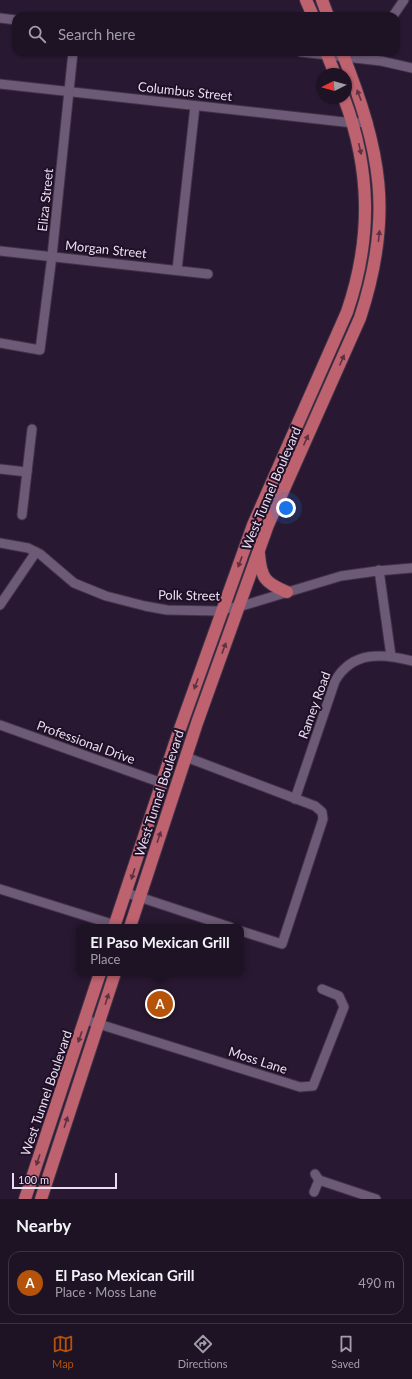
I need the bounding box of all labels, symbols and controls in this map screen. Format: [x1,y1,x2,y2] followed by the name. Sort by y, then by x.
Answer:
[12,12,400,56] search box
[26,23,48,45] icon: search
[58,25,135,43] text: Search here
[316,68,352,104] north arrow
[137,78,233,104] street label: Columbus Street
[355,88,361,100] one-way arrow
[357,142,363,155] one-way arrow
[34,167,56,232] street label: Eliza Street
[375,230,382,242] one-way arrow
[64,237,148,261] street label: Morgan Street
[339,353,345,365] one-way arrow
[238,424,304,552] street label: West Tunnel Boulevard
[303,434,309,446] one-way arrow
[276,498,296,518] your location
[237,556,243,568] one-way arrow
[158,586,221,604] street label: Polk Street
[222,641,228,653] one-way arrow
[294,669,334,741] street label: Ramey Road
[193,679,199,691] one-way arrow
[35,717,137,767] street label: Professional Drive
[131,728,187,858] street label: West Tunnel Boulevard
[157,830,163,842] one-way arrow
[130,868,136,880] one-way arrow
[76,924,244,976] popup
[90,933,230,951] text: El Paso Mexican Grill
[90,951,120,967] text: Place
[147,989,173,1019] pin: A
[104,992,110,1004] one-way arrow
[17,1028,75,1158] street label: West Tunnel Boulevard
[77,1031,83,1043] one-way arrow
[226,1043,290,1077] street label: Moss Lane
[63,1116,69,1128] one-way arrow
[35,1154,41,1166] one-way arrow
[12,1171,117,1190] scale bar
[18,1173,49,1186] text: 100 m
[16,1215,71,1236] text: Nearby
[55,1266,195,1284] text: El Paso Mexican Grill
[25,1275,35,1291] text: A
[358,1275,395,1291] text: 490 m
[55,1284,156,1300] text: Place · Moss Lane
[52,1333,74,1370] tab: Map
[178,1333,227,1370] tab: Directions
[331,1333,360,1370] tab: Saved

